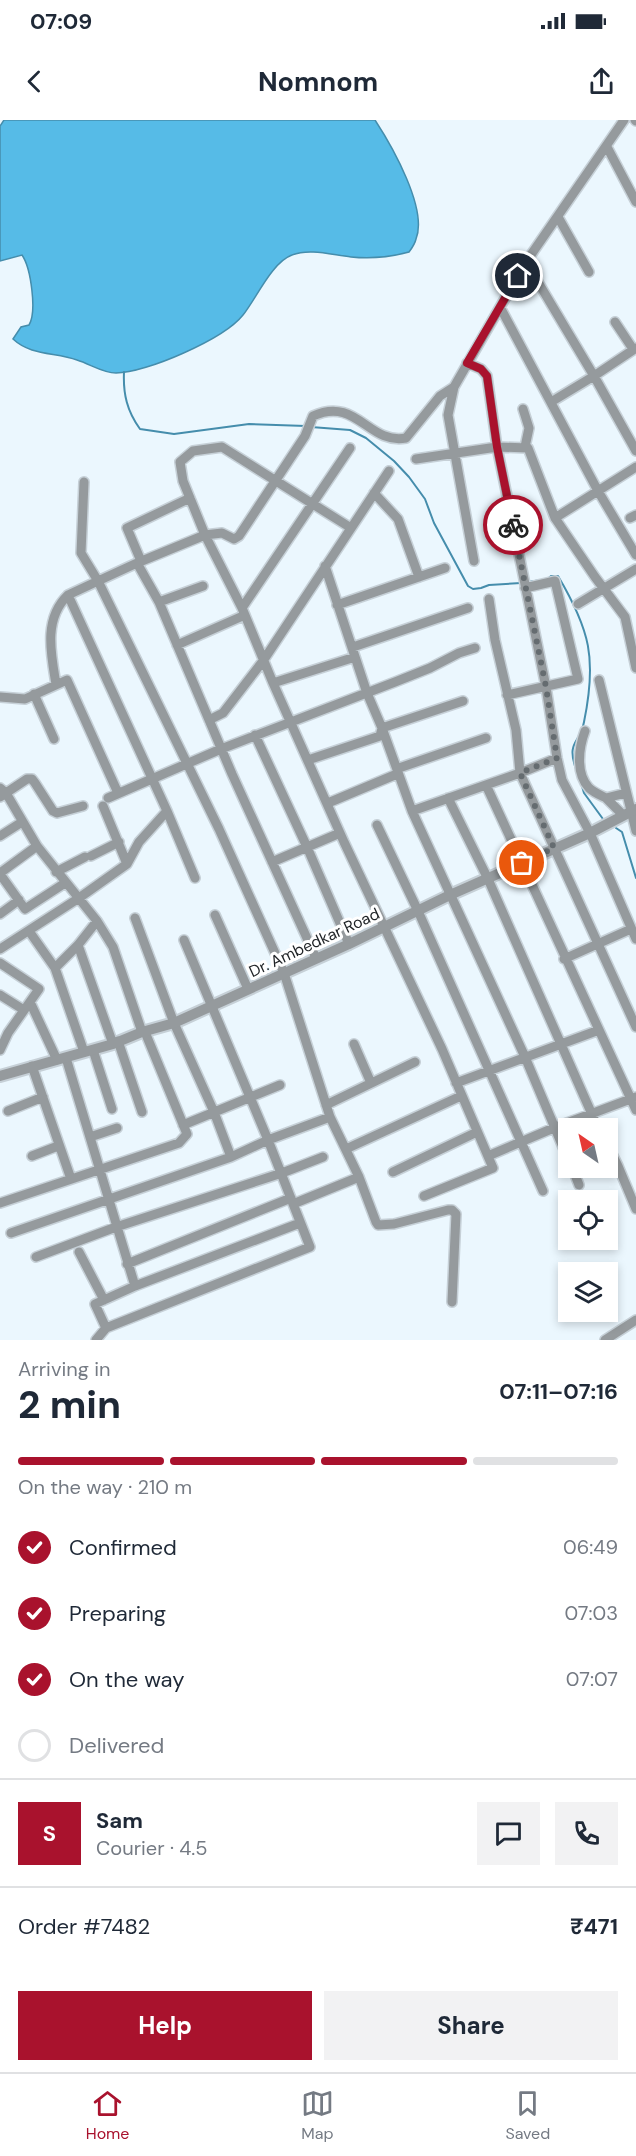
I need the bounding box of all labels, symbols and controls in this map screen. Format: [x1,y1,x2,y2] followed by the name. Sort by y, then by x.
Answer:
[30,7,92,36] text: 07:09
[258,64,378,99] text: Nomnom
[18,65,51,98] icon: back
[585,65,618,98] icon: share
[492,250,543,301] pin
[501,259,534,292] icon: home
[483,495,543,555] courier
[497,509,530,542] icon: bike
[496,837,547,888] pin
[505,846,538,879] icon: bag
[245,903,383,982] street label: Dr. Ambedkar Road
[558,1118,618,1178] north arrow
[558,1118,618,1322] map controls
[558,1190,618,1250] button: locate
[558,1262,618,1322] button: layers
[18,1356,110,1382] text: Arriving in
[499,1377,618,1406] text: 07:11–07:16
[18,1379,121,1430] text: 2 min
[18,1474,192,1500] text: On the way · 210 m
[18,1531,51,1564] icon: check
[69,1533,177,1562] text: Confirmed
[563,1534,618,1560] text: 06:49
[18,1597,51,1630] icon: check
[69,1599,166,1628] text: Preparing
[564,1600,618,1626] text: 07:03
[18,1663,51,1696] icon: check
[69,1665,184,1694] text: On the way
[566,1666,618,1692] text: 07:07
[69,1731,164,1760] text: Delivered
[477,1802,540,1865] button: chat
[555,1802,618,1865] button: phone
[96,1806,143,1835] text: Sam
[43,1819,56,1848] text: S
[96,1835,208,1861] text: Courier · 4.5
[18,1912,150,1941] text: Order #7482
[570,1912,618,1941] text: ₹471
[18,1991,312,2060] button: Help
[324,1991,618,2060] button: Share
[86,2087,129,2144] tab: Home
[301,2087,334,2144] tab: Map
[505,2087,550,2144] tab: Saved

